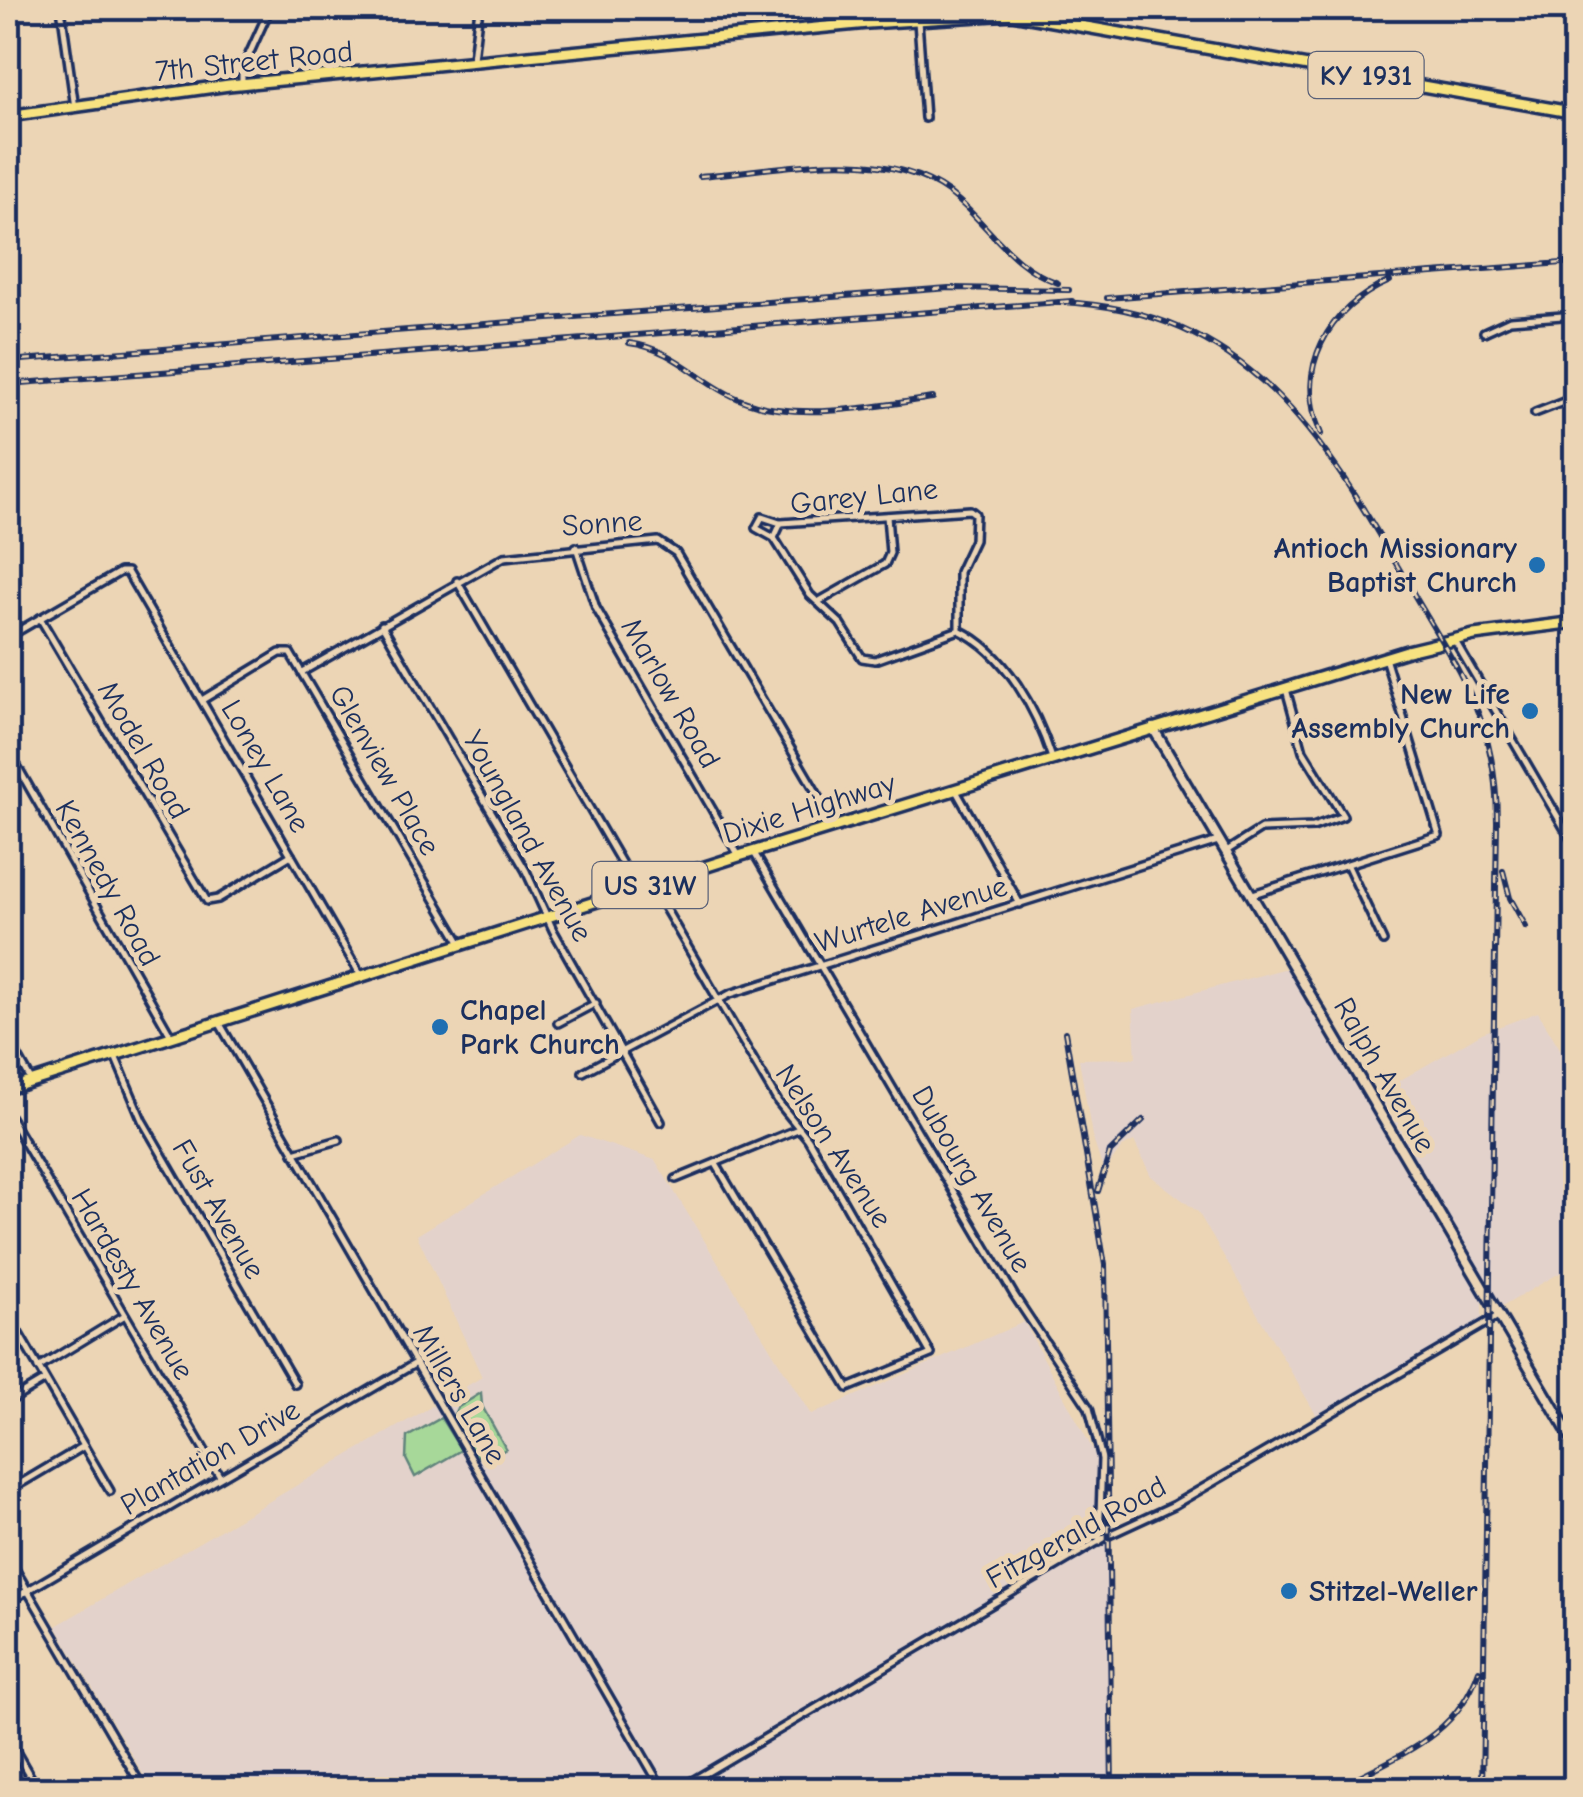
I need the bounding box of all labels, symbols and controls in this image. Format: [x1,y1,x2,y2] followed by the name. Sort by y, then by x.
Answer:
[153,34,355,89] street label: 7th Street Road
[1308,52,1424,98] road number: KY 1931
[788,471,940,522] street label: Garey Lane
[561,503,643,544] street label: Sonne
[1274,531,1517,600] place label: Antioch Missionary Baptist Church
[1526,554,1548,576] marker: Antioch Missionary Baptist Church
[614,612,728,775] street label: Marlow Road
[90,675,197,825] street label: Model Road
[1292,677,1510,746] place label: New Life Assembly Church
[322,679,447,861] street label: Glenview Place
[214,694,317,839] street label: Loney Lane
[1519,700,1541,722] marker: New Life Assembly Church
[455,725,600,948] street label: Youngland Avenue
[719,765,900,851] street label: Dixie Highway
[48,794,168,972] street label: Kennedy Road
[592,862,708,908] road number: US 31W
[811,869,1011,960] street label: Wurtele Avenue
[1326,992,1443,1159] street label: Ralph Avenue
[460,993,620,1062] place label: Chapel Park Church
[429,1016,451,1038] marker: Chapel Park Church
[768,1058,899,1234] street label: Nelson Avenue
[904,1080,1039,1279] street label: Dubourg Avenue
[165,1133,272,1285] street label: Fust Avenue
[64,1182,201,1386] street label: Hardesty Avenue
[405,1318,514,1471] street label: Millers Lane
[114,1392,306,1523] street label: Plantation Drive
[980,1469,1172,1596] street label: Fitzgerald Road
[1309,1574,1478,1609] place label: Stitzel-Weller
[1278,1580,1300,1602] marker: Stitzel-Weller

